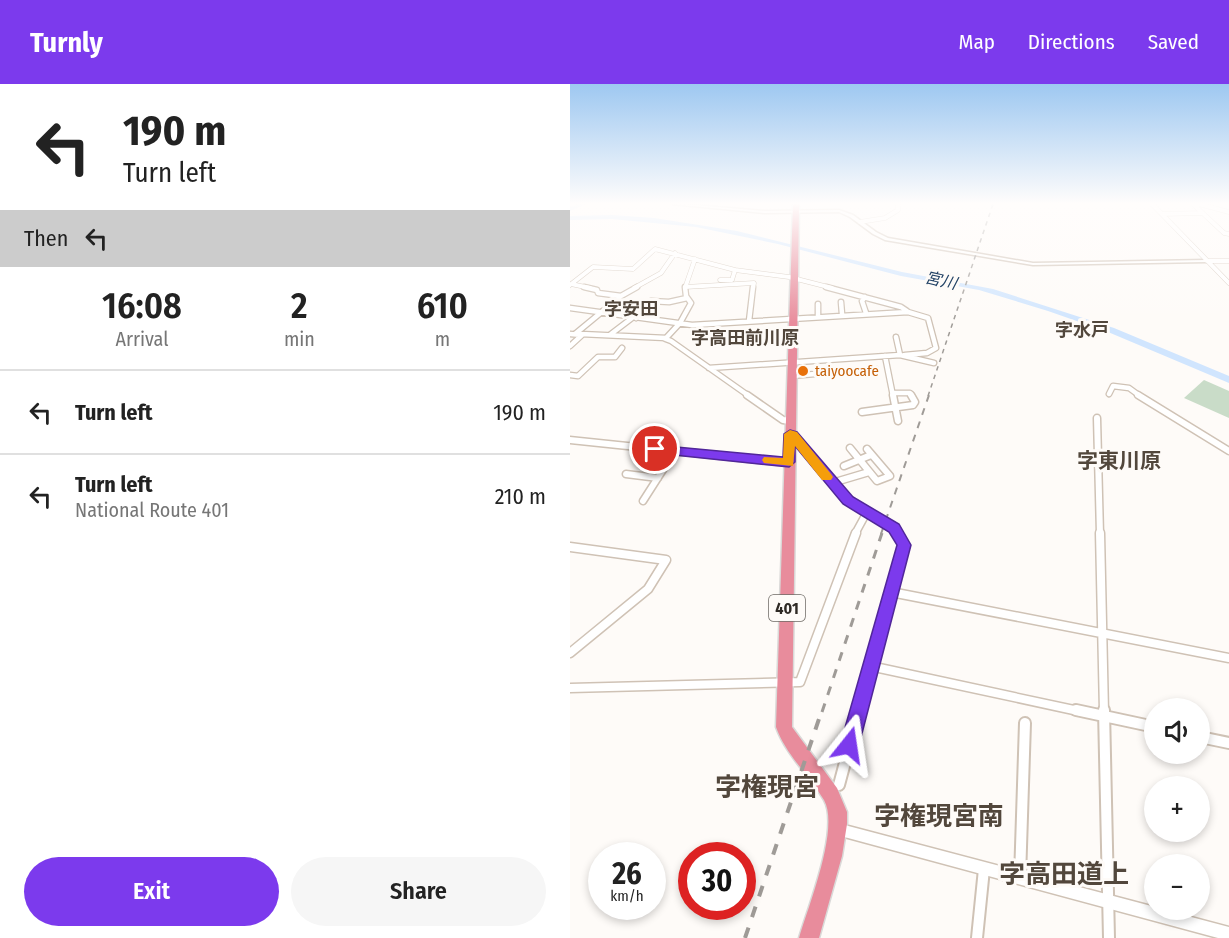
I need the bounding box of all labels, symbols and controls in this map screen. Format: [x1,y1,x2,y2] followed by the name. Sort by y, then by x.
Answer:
[30,26,103,59] text: Turnly
[958,29,995,55] text: Map
[1028,29,1115,55] text: Directions
[1148,29,1199,55] text: Saved
[123,106,226,156] text: 190 m
[24,108,102,186] icon: left
[123,157,216,189] text: Turn left
[80,222,113,255] icon: left
[24,225,68,252] text: Then
[923,268,961,294] water label: 宮川
[102,284,182,328] text: 16:08
[291,284,308,328] text: 2
[417,284,468,328] text: 610
[604,298,658,320] district label: 字安田
[1055,319,1109,341] district label: 字水戸
[115,327,168,351] text: Arrival
[284,327,315,351] text: min
[435,327,450,351] text: m
[691,327,799,349] district label: 字高田前川原
[815,362,879,380] place label: taiyoocafe
[796,364,810,378] marker: taiyoocafe
[24,396,57,429] icon: left
[75,399,153,426] text: Turn left
[493,399,546,426] text: 190 m
[629,423,680,474] pin
[638,432,671,465] icon: arrive
[1077,448,1161,474] district label: 字東川原
[75,471,153,498] text: Turn left
[24,480,57,513] icon: left
[495,483,546,510] text: 210 m
[75,498,229,522] text: National Route 401
[769,595,805,621] road number: 401
[1144,698,1210,920] map controls
[1144,698,1210,764] button: sound
[817,713,881,777] position arrow
[715,772,819,803] district label: 字権現宮
[1144,776,1210,842] button: +
[874,801,1004,832] district label: 字権現宮南
[678,842,756,920] speed limit sign: 30
[1144,854,1210,920] button: −
[612,856,642,892] text: 26
[24,857,279,926] button: Exit
[291,857,546,926] button: Share
[999,859,1129,890] district label: 字高田道上
[610,887,644,905] text: km/h

